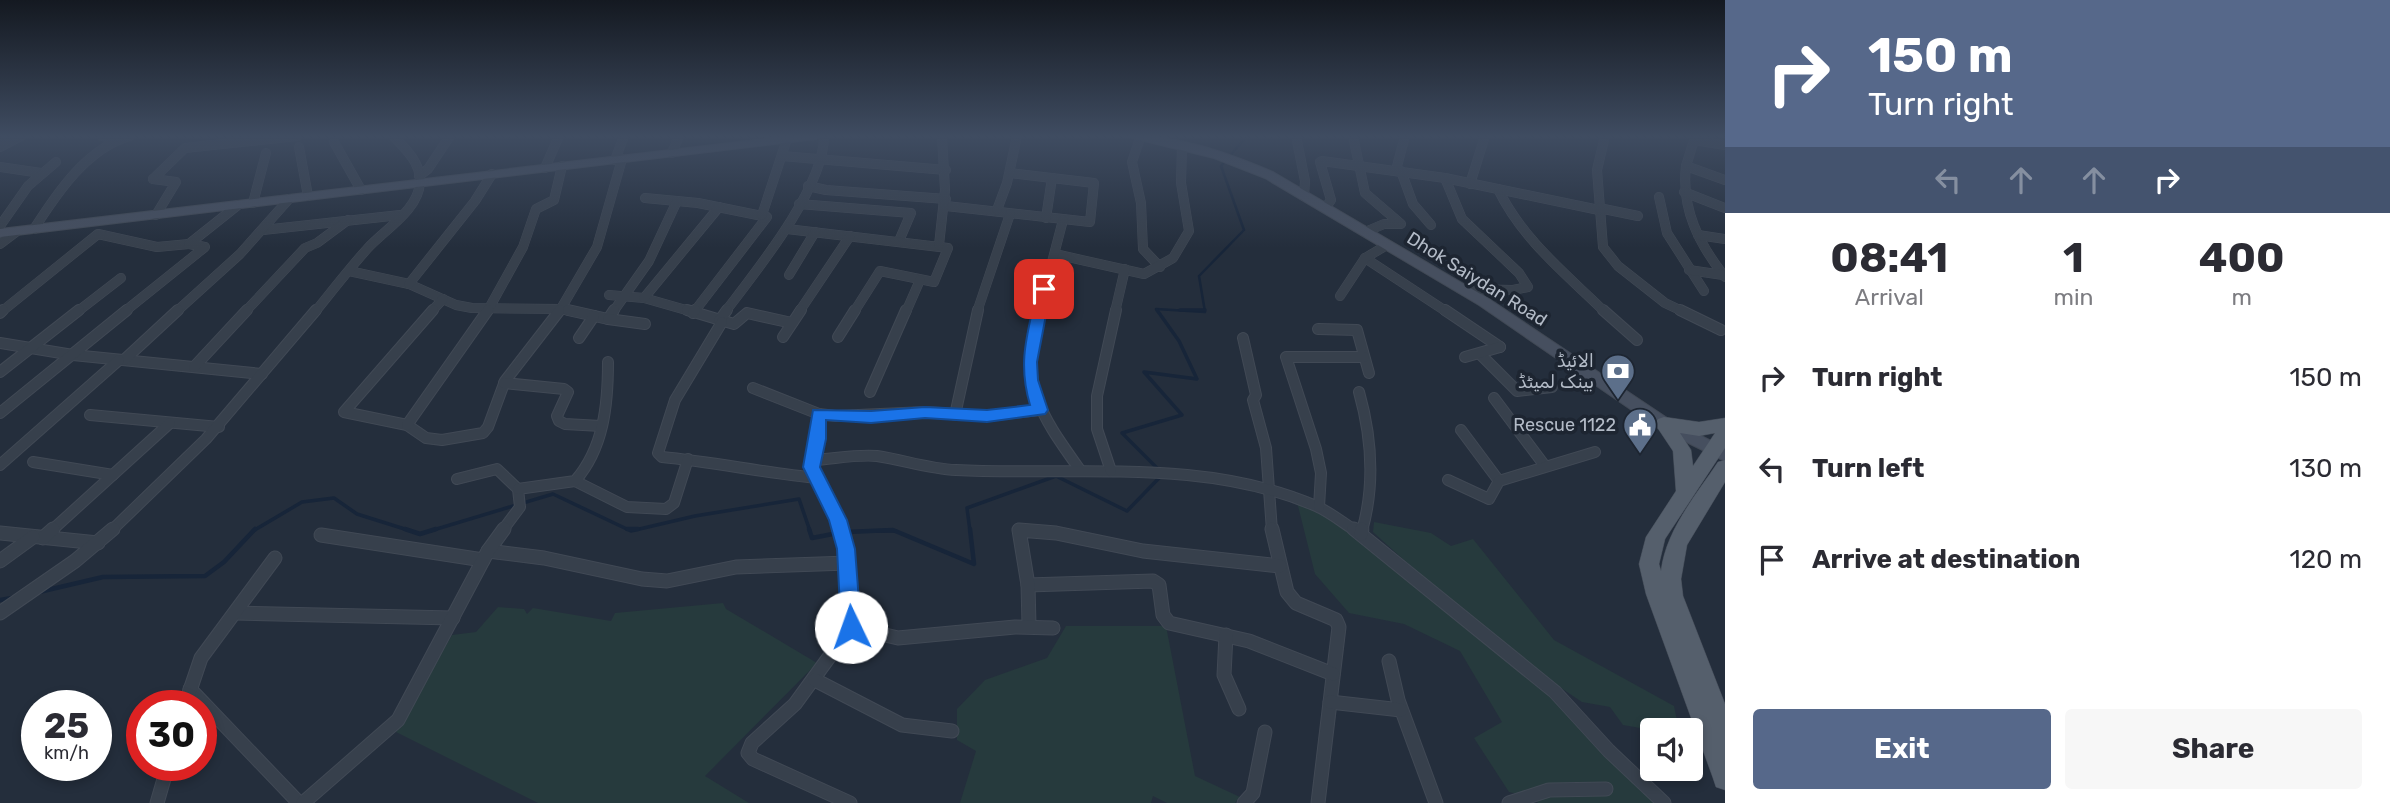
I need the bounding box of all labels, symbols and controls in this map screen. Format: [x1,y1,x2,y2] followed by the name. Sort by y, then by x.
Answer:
[1868,26,2013,84] text: 150 m
[1753,28,1844,119] icon: right
[1868,85,2013,123] text: Turn right
[1929,161,1967,199] icon: left
[2002,161,2040,199] icon: ahead
[2075,161,2113,199] icon: ahead
[2148,161,2186,199] icon: right
[1403,227,1551,331] street label: Dhok Saiydan Road
[1830,233,1948,283] text: 08:41
[2063,233,2084,283] text: 1
[2199,233,2285,283] text: 400
[1014,259,1074,319] pin
[1025,270,1063,308] icon: arrive
[1855,283,1924,311] text: Arrival
[2054,283,2093,311] text: min
[2231,283,2252,311] text: m
[1518,350,1594,393] place label: الائیڈ بینک لمیٹڈ
[1599,352,1637,401] bank icon: الائیڈ بینک لمیٹڈ
[1753,359,1791,397] icon: right
[1812,362,1942,393] text: Turn right
[2289,362,2362,393] text: 150 m
[1621,406,1659,455] public building icon: Rescue 1122
[1513,414,1616,436] place label: Rescue 1122
[1753,450,1791,488] icon: left
[1812,453,1924,484] text: Turn left
[2289,453,2362,484] text: 130 m
[1753,541,1791,579] icon: arrive
[1812,544,2080,575] text: Arrive at destination
[2290,544,2362,575] text: 120 m
[814,590,888,664] position arrow
[126,690,217,781] speed limit sign: 30
[44,705,89,747] text: 25
[1753,709,2051,789] button: Exit
[2065,709,2362,789] button: Share
[1640,718,1703,781] map controls
[1640,718,1703,781] button: sound
[44,742,89,764] text: km/h

